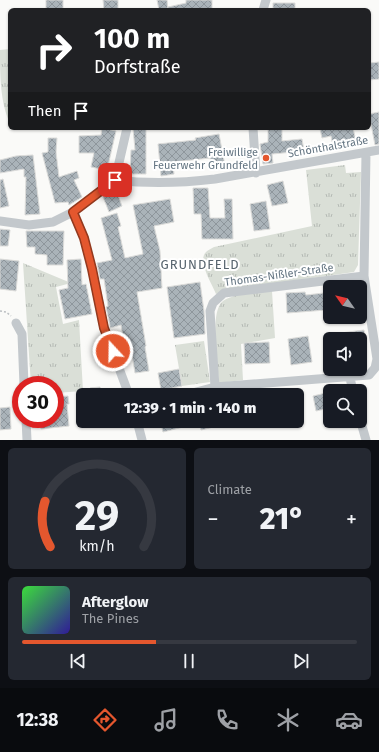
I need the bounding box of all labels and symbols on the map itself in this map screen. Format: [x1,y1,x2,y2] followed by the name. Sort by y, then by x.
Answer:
[287,134,369,160] street label: Schönthalstraße
[153,146,258,172] place label: Freiwillige Feuerwehr Grundfeld
[261,153,271,163] marker: Freiwillige Feuerwehr Grundfeld
[98,163,132,197] pin
[160,257,240,272] district label: GRUNDFELD
[224,261,334,289] street label: Thomas-Nißler-Straße
[323,280,367,324] north arrow
[92,330,134,372] position arrow
[12,376,64,428] speed limit sign: 30

